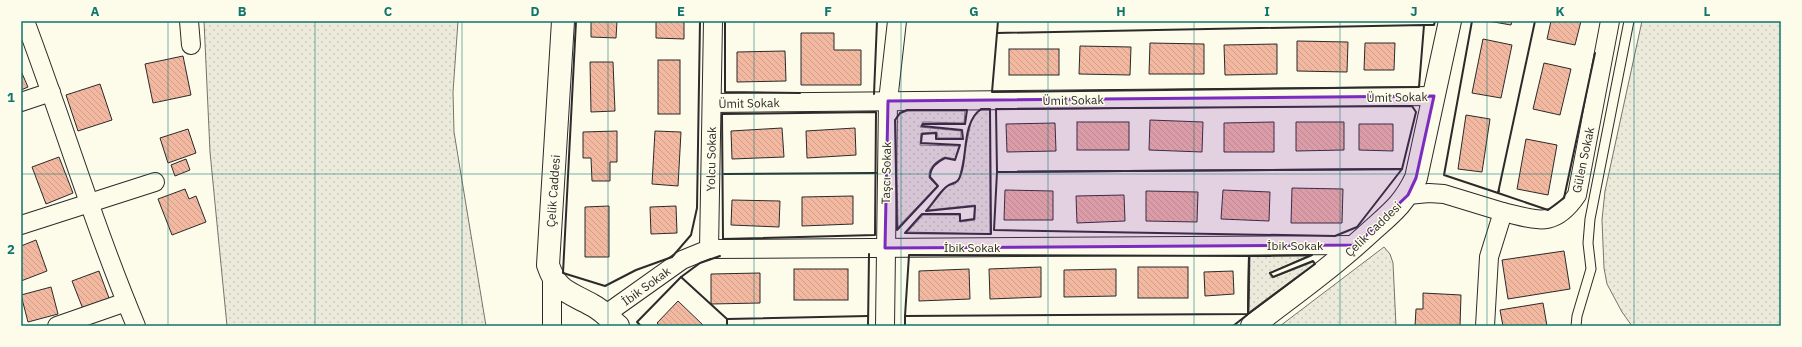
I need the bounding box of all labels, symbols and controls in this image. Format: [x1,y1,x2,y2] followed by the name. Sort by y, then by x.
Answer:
[91,3,100,20] text: A
[238,3,247,20] text: B
[384,3,393,20] text: C
[530,3,540,20] text: D
[677,3,685,20] text: E
[824,3,832,20] text: F
[969,3,979,20] text: G
[1116,3,1126,20] text: H
[1264,3,1270,20] text: I
[1410,3,1418,20] text: J
[1555,3,1565,20] text: K
[1704,3,1711,20] text: L
[7,89,15,106] text: 1
[1366,89,1428,105] street label: Ümit Sokak
[1042,92,1104,108] street label: Ümit Sokak
[718,95,780,111] street label: Ümit Sokak
[1569,125,1597,195] street label: Gülen Sokak
[703,126,719,192] street label: Yolcu Sokak
[878,141,894,205] street label: Taşcı Sokak
[543,154,563,228] street label: Çelik Caddesi
[1342,198,1404,260] street label: Çelik Caddesi
[1267,238,1324,253] street label: İbik Sokak
[944,240,1001,255] street label: İbik Sokak
[7,241,15,258] text: 2
[619,263,674,309] street label: İbik Sokak

